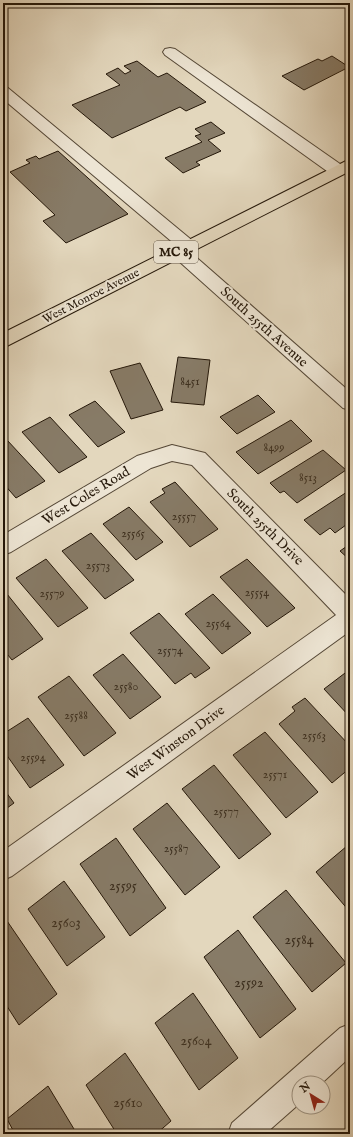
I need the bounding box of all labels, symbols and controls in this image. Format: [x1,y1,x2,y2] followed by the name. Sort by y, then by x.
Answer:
[154,241,198,263] road number: MC 85
[40,265,142,327] street label: West Monroe Avenue
[216,283,312,372] street label: South 255th Avenue
[180,374,200,389] house number: 8451
[263,440,285,455] house number: 8499
[39,462,134,529] street label: West Coles Road
[299,470,317,485] house number: 8513
[223,485,308,570] street label: South 255th Drive
[172,509,196,524] house number: 25557
[121,526,145,541] house number: 25565
[86,558,110,573] house number: 25573
[245,585,269,600] house number: 25554
[39,586,65,601] house number: 25579
[205,616,231,631] house number: 25564
[157,643,183,658] house number: 25574
[114,679,139,694] house number: 25580
[123,701,229,785] street label: West Winston Drive
[64,708,88,723] house number: 25588
[302,728,326,743] house number: 25563
[20,750,46,765] house number: 25594
[263,767,287,782] house number: 25571
[213,804,239,819] house number: 25577
[164,841,188,856] house number: 25587
[109,877,137,895] house number: 25595
[51,914,81,932] house number: 25603
[284,931,314,949] house number: 25584
[234,974,264,992] house number: 25592
[180,1032,212,1050] house number: 25604
[291,1075,331,1115] north arrow
[297,1079,314,1097] text: N
[113,1094,143,1112] house number: 25610

